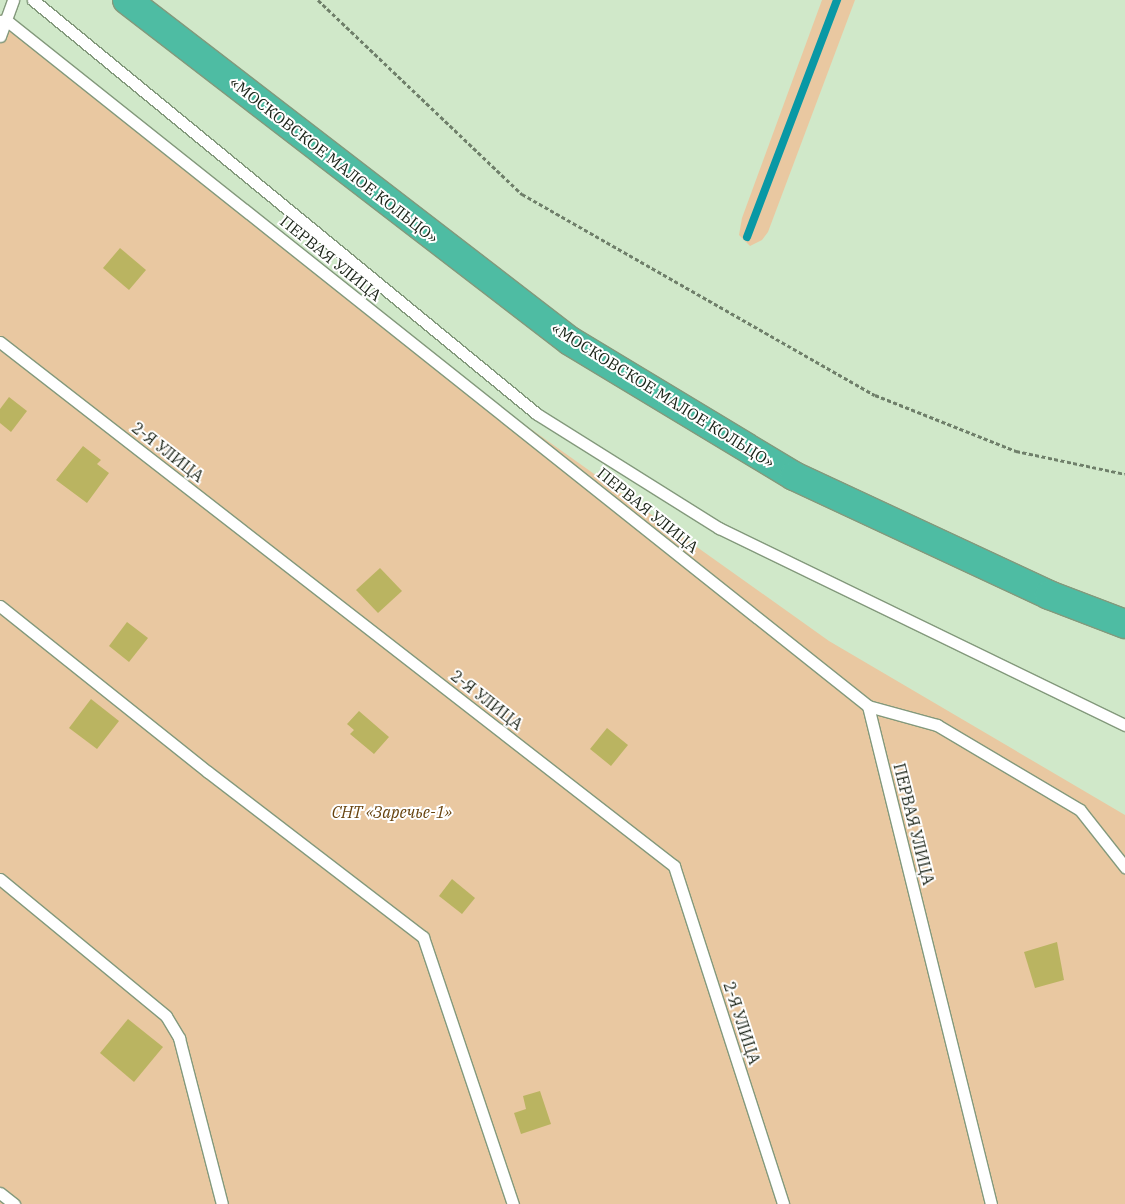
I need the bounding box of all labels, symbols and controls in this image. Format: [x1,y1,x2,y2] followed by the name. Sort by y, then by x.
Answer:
[226,73,442,247] street label: «МОСКОВСКОЕ МАЛОЕ КОЛЬЦО»
[276,211,386,305] street label: ПЕРВАЯ УЛИЦА
[548,318,778,472] street label: «МОСКОВСКОЕ МАЛОЕ КОЛЬЦО»
[128,418,208,486] street label: 2-Я УЛИЦА
[593,463,703,557] street label: ПЕРВАЯ УЛИЦА
[447,666,527,734] street label: 2-Я УЛИЦА
[890,761,938,887] street label: ПЕРВАЯ УЛИЦА
[332,802,452,822] park label: СНТ «Заречье-1»
[720,979,764,1067] street label: 2-Я УЛИЦА

